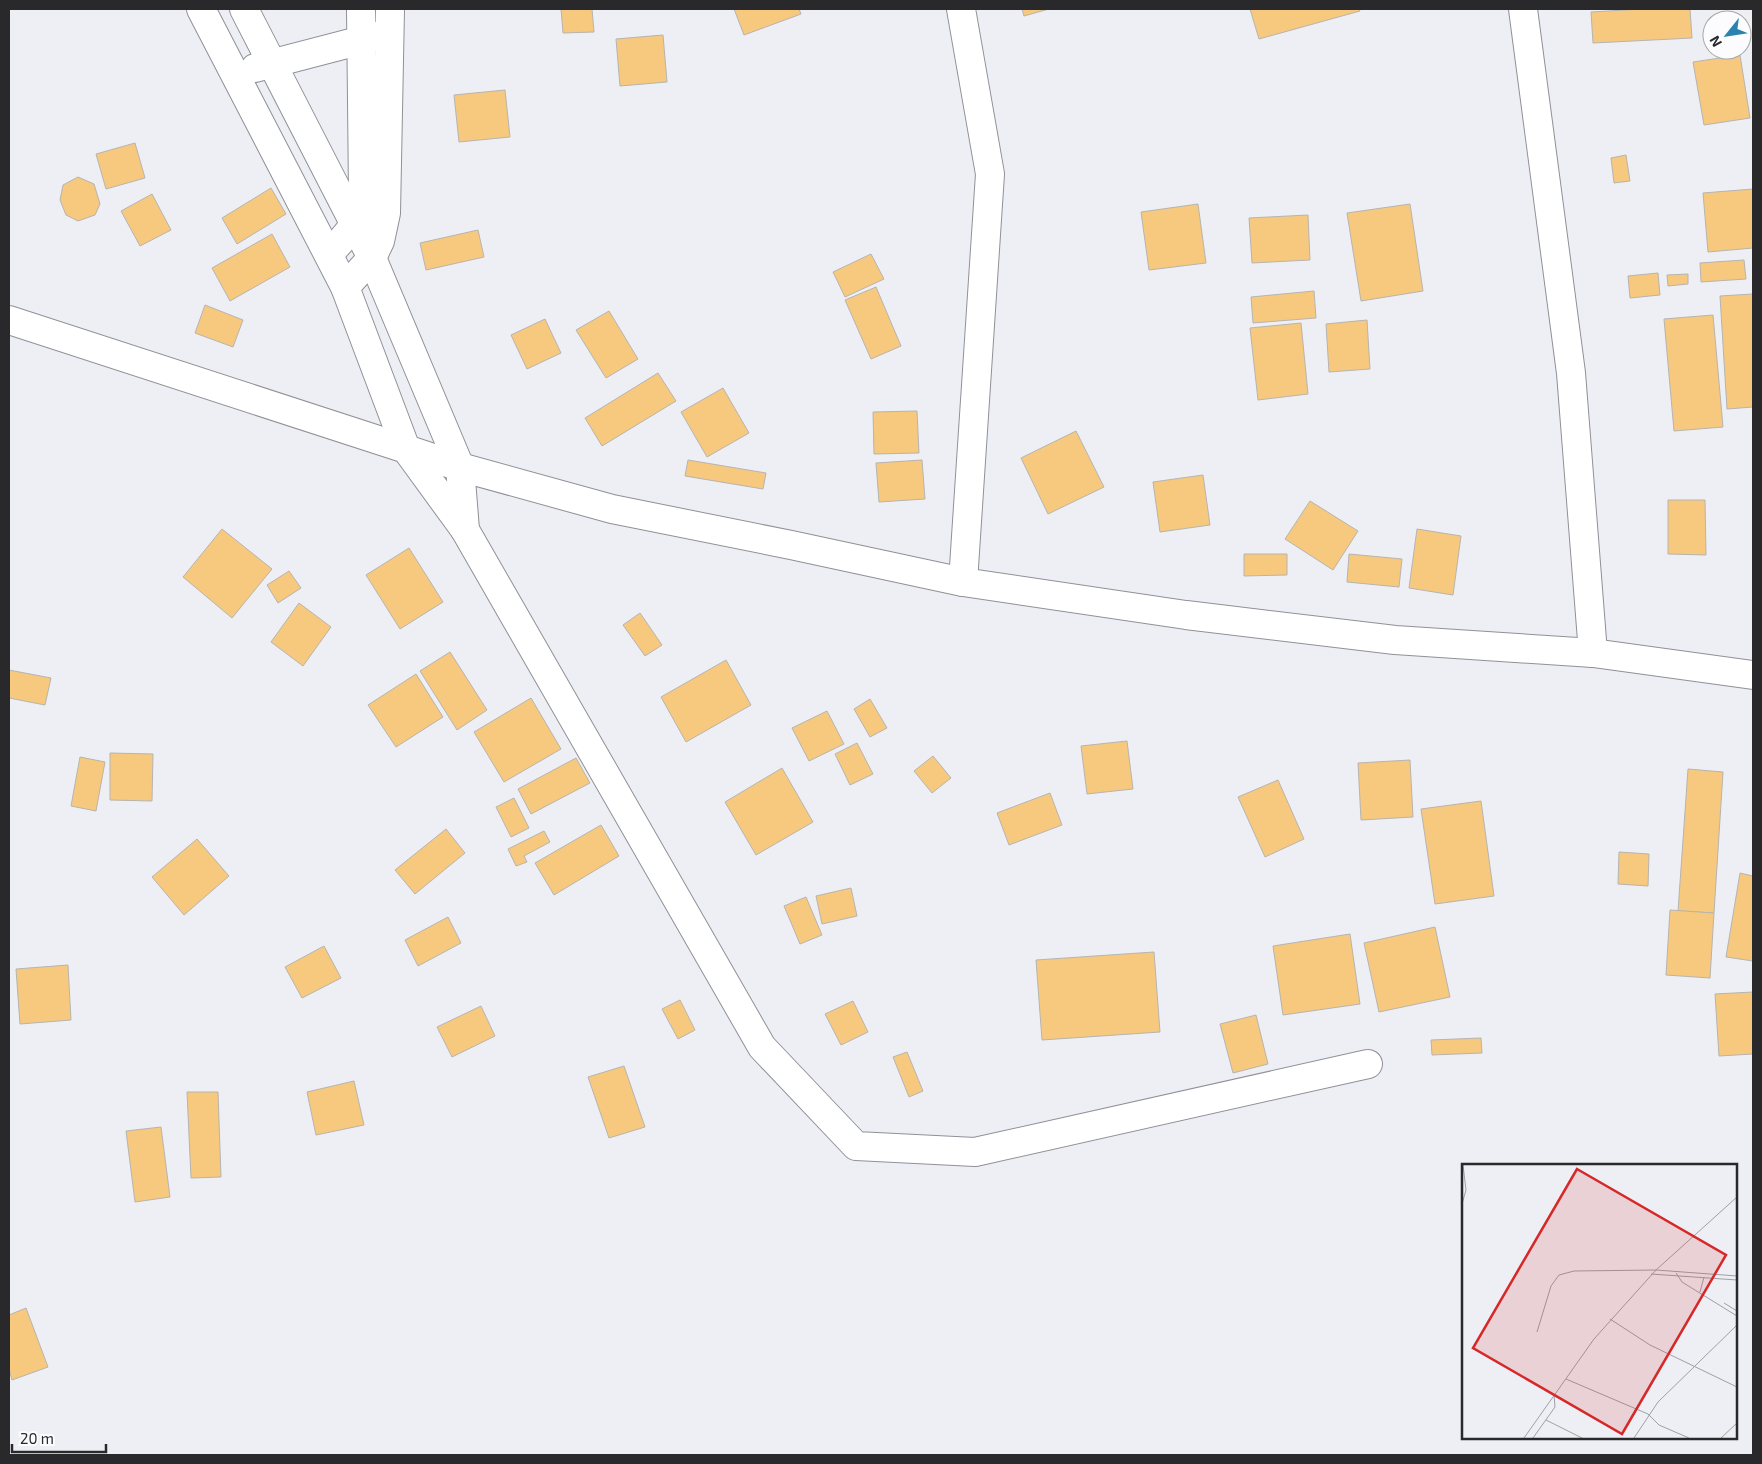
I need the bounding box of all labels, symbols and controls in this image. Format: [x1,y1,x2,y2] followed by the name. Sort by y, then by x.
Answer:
[1702,10,1752,60] north arrow
[1705,33,1725,50] text: N
[1462,1164,1737,1439] inset map
[12,1422,106,1454] scale bar
[20,1429,54,1447] text: 20 m

